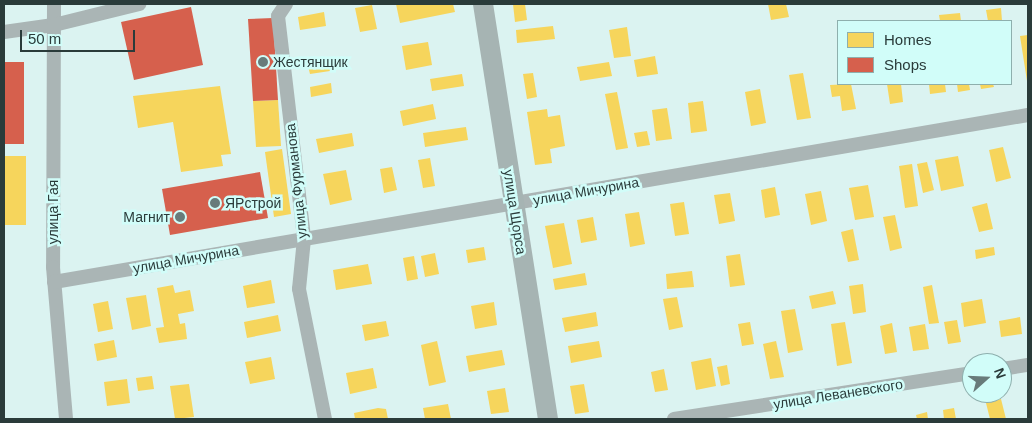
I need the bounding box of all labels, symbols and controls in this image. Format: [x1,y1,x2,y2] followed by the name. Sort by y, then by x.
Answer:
[22,20,138,52] scale bar
[837,20,1012,85] legend
[28,30,61,47] text: 50 m
[884,31,932,48] text: Homes
[273,54,348,70] place label: Жестянщик
[257,56,269,68] marker: Жестянщик
[884,56,927,73] text: Shops
[282,123,310,239] street label: улица Фурманова
[500,168,530,256] street label: улица Щорса
[532,173,640,209] street label: улица Мичурина
[45,180,61,244] street label: улица Гая
[225,195,281,211] place label: ЯРстрой
[209,197,221,209] marker: ЯРстрой
[123,209,170,225] place label: Магнит
[174,211,186,223] marker: Магнит
[132,241,240,277] street label: улица Мичурина
[962,353,1012,403] north arrow
[991,366,1009,381] text: N
[772,375,904,413] street label: улица Леваневского

